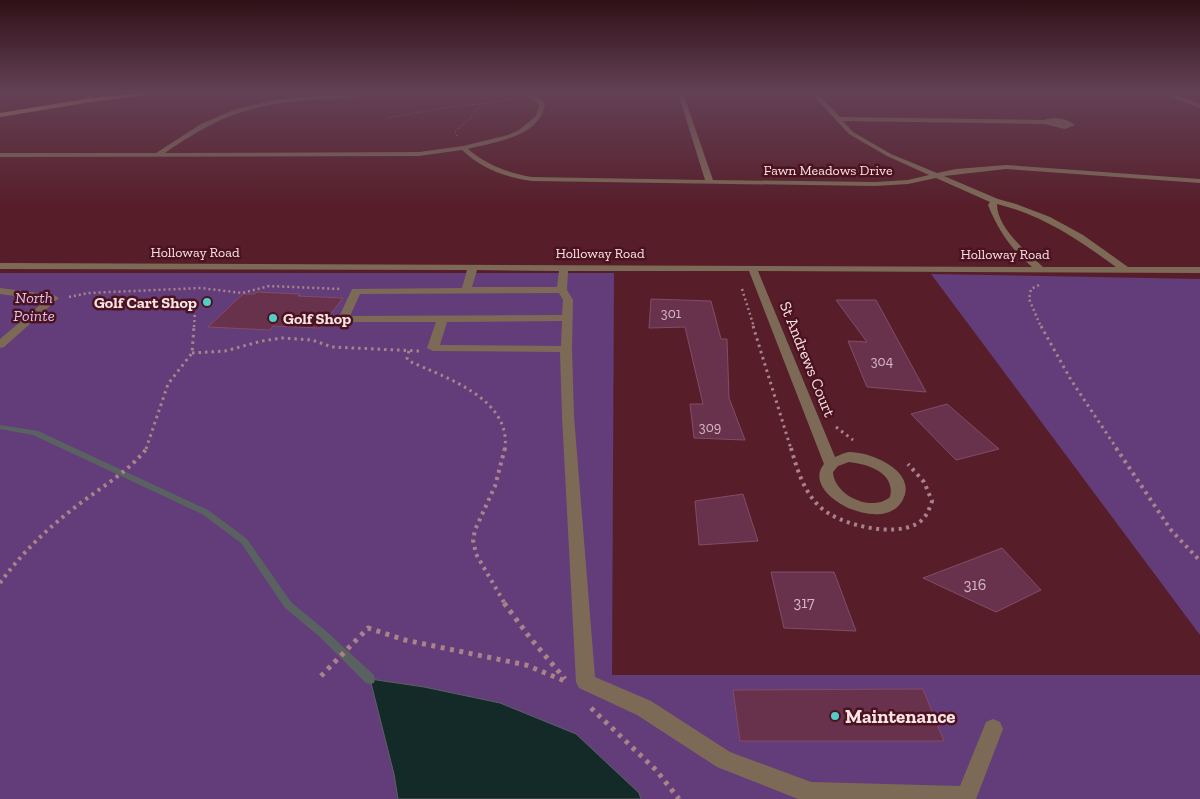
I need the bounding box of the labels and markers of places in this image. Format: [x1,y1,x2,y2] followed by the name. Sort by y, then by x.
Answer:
[94,293,197,312] place label: Golf Cart Shop
[201,296,213,308] marker: Golf Cart Shop
[283,309,351,328] place label: Golf Shop
[267,312,279,324] marker: Golf Shop
[845,705,956,728] place label: Maintenance
[829,710,841,722] marker: Maintenance

